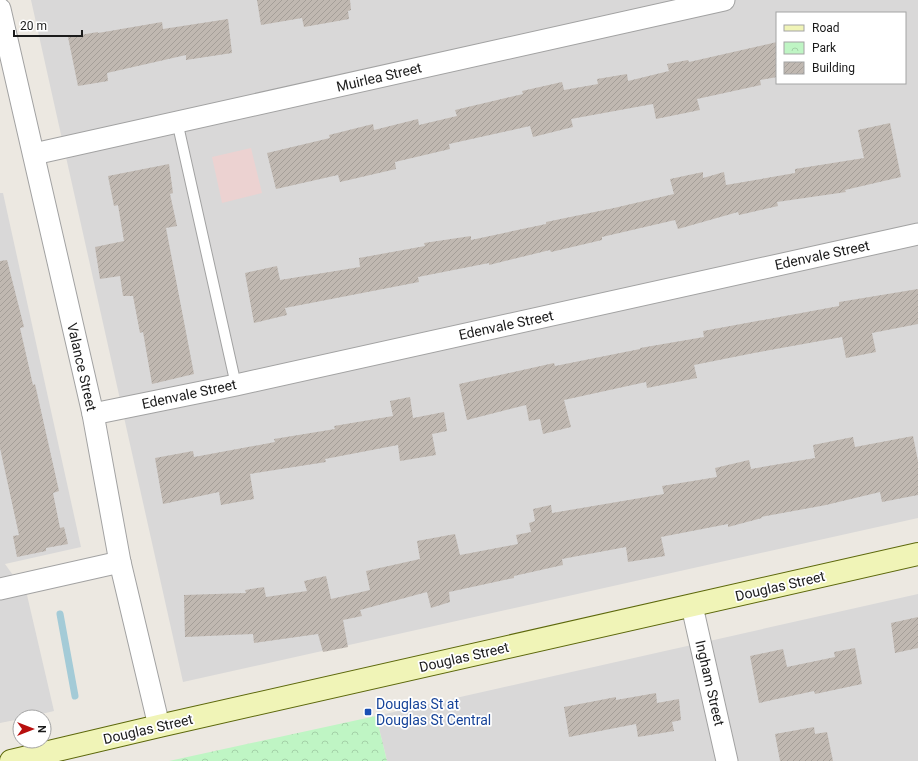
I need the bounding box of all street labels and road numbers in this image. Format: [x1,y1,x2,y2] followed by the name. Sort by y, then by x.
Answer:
[335,59,424,95] street label: Muirlea Street
[773,237,871,273] street label: Edenvale Street
[457,307,555,343] street label: Edenvale Street
[64,321,100,413] street label: Valance Street
[140,376,238,412] street label: Edenvale Street
[734,568,827,604] street label: Douglas Street
[418,639,511,675] street label: Douglas Street
[692,639,728,728] street label: Ingham Street
[102,711,195,747] street label: Douglas Street

